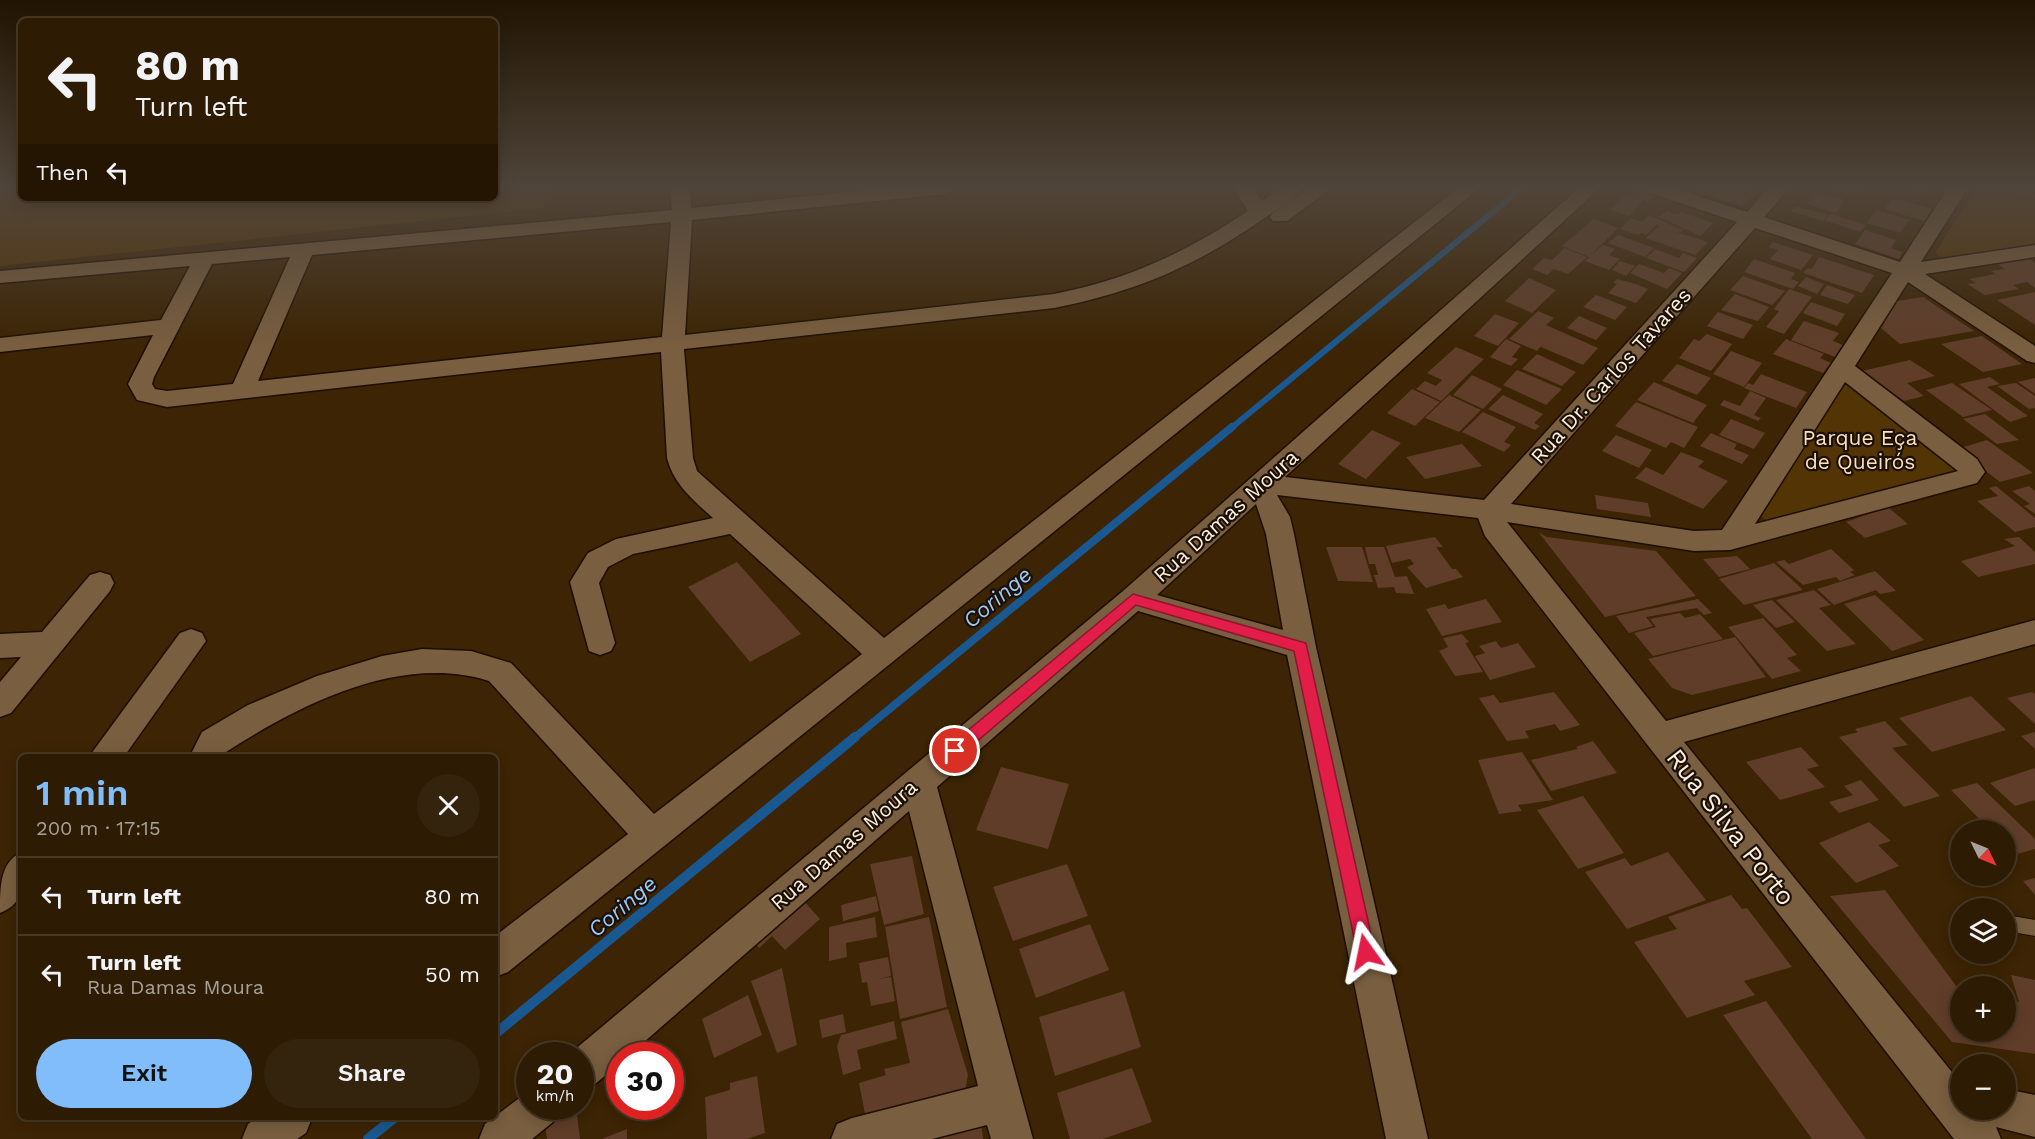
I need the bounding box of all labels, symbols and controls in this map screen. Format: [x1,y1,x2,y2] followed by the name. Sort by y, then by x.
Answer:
[135,41,240,90] text: 80 m
[36,42,114,120] icon: left
[135,91,247,123] text: Turn left
[101,156,134,189] icon: left
[36,160,89,185] text: Then
[1525,283,1696,469] street label: Rua Dr. Carlos Tavares
[1803,425,1918,474] park label: Parque Eça de Queirós
[1148,444,1303,587] street label: Rua Damas Moura
[958,562,1036,633] water label: Coringe
[929,725,980,776] pin
[938,734,971,767] icon: arrive
[1660,743,1802,911] street label: Rua Silva Porto
[36,772,128,814] text: 1 min
[417,774,480,837] button: close
[765,774,922,915] street label: Rua Damas Moura
[36,816,161,840] text: 200 m · 17:15
[1950,820,2016,886] north arrow
[1950,820,2016,1120] map controls
[583,871,661,942] water label: Coringe
[36,880,69,913] icon: left
[87,884,181,909] text: Turn left
[424,884,480,909] text: 80 m
[1950,898,2016,964] button: layers
[1334,920,1398,984] position arrow
[87,950,181,975] text: Turn left
[36,958,69,991] icon: left
[425,962,480,987] text: 50 m
[87,975,264,999] text: Rua Damas Moura
[1950,976,2016,1042] button: +
[36,1039,252,1108] button: Exit
[264,1039,480,1108] button: Share
[606,1042,684,1120] speed limit sign: 30
[1950,1054,2016,1120] button: −
[536,1056,574,1091] text: 20
[536,1087,574,1105] text: km/h

